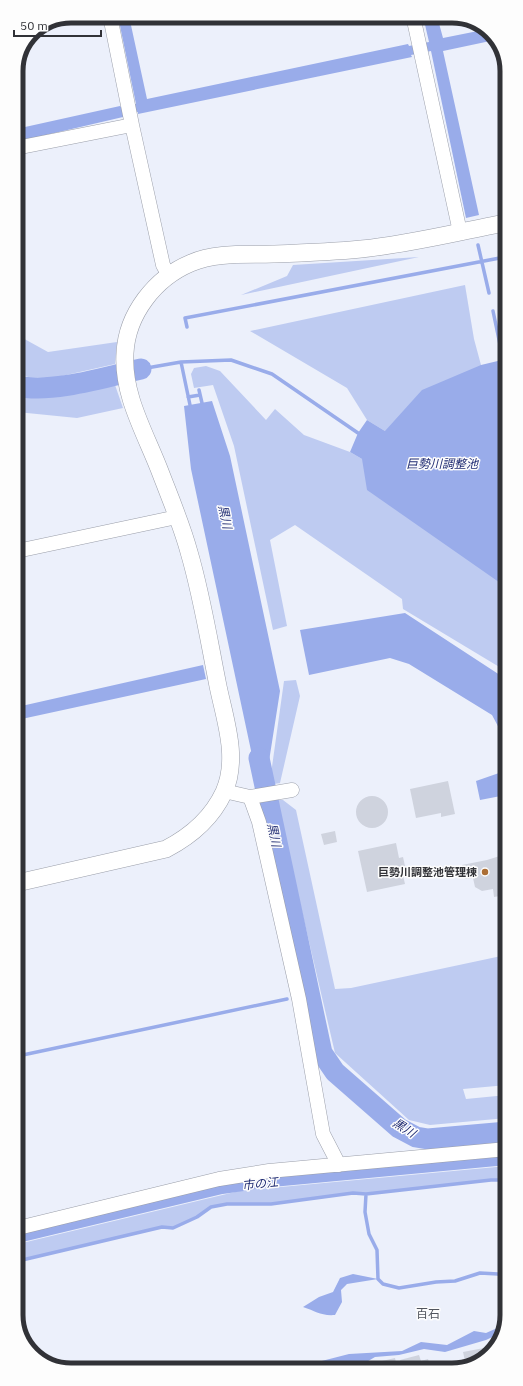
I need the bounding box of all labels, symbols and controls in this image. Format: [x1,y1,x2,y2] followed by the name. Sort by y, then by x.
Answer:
[14,12,101,38] scale bar
[20,18,48,33] text: 50 m
[406,456,479,471] water label: 巨勢川調整池
[216,504,236,532] water label: 黒川
[265,822,285,850] water label: 黒川
[378,865,477,879] place label: 巨勢川調整池管理棟
[480,867,490,877] marker: 巨勢川調整池管理棟
[390,1115,420,1141] water label: 黒川
[241,1174,281,1193] water label: 市の江
[416,1306,440,1321] district label: 百石

